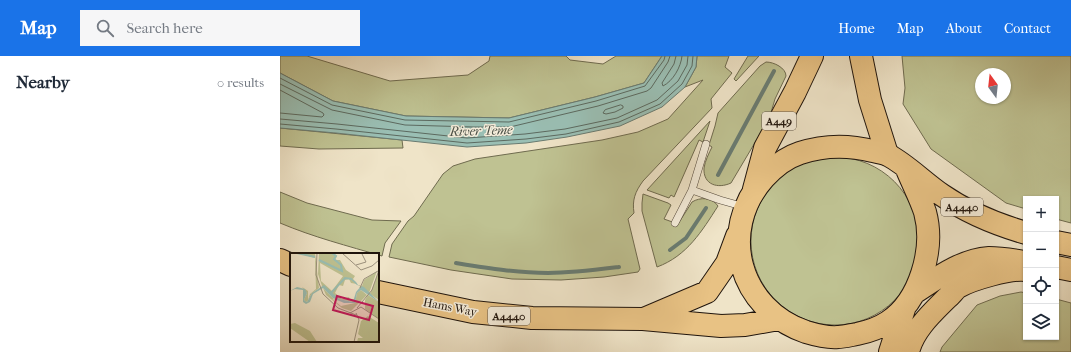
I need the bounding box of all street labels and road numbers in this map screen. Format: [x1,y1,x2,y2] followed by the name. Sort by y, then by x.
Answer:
[762,112,796,130] road number: A449
[941,198,983,216] road number: A4440
[422,295,479,319] street label: Hams Way
[488,307,530,325] road number: A4440

